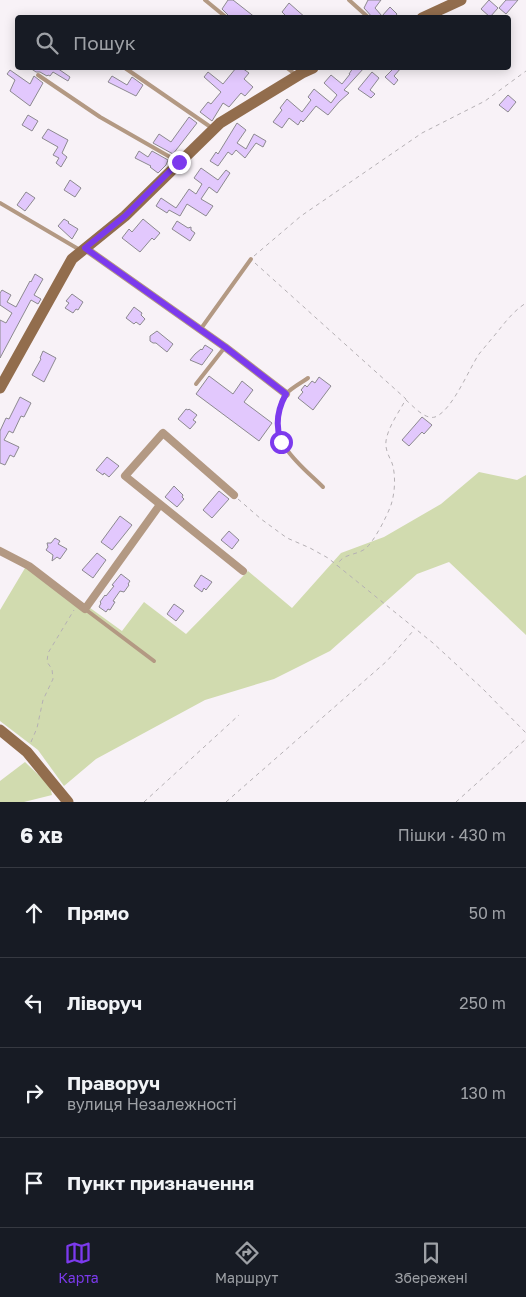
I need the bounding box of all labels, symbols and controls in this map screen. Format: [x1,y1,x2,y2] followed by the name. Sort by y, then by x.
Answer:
[15,15,511,70] search box
[33,29,61,57] icon: search
[73,31,136,54] text: Пошук
[168,151,191,174] route end
[270,431,293,454] route start
[20,822,63,848] text: 6 хв
[398,825,506,845] text: Пішки · 430 m
[20,899,48,927] icon: ahead
[67,901,129,924] text: Прямо
[469,903,506,923] text: 50 m
[20,989,48,1017] icon: left
[67,991,142,1014] text: Ліворуч
[459,993,506,1013] text: 250 m
[67,1071,160,1094] text: Праворуч
[20,1079,48,1107] icon: right
[461,1083,506,1103] text: 130 m
[67,1094,237,1114] text: вулиця Незалежності
[20,1169,48,1197] icon: arrive
[67,1171,254,1194] text: Пункт призначення
[58,1239,99,1286] tab: Карта
[215,1239,278,1286] tab: Маршрут
[395,1239,468,1286] tab: Збережені

